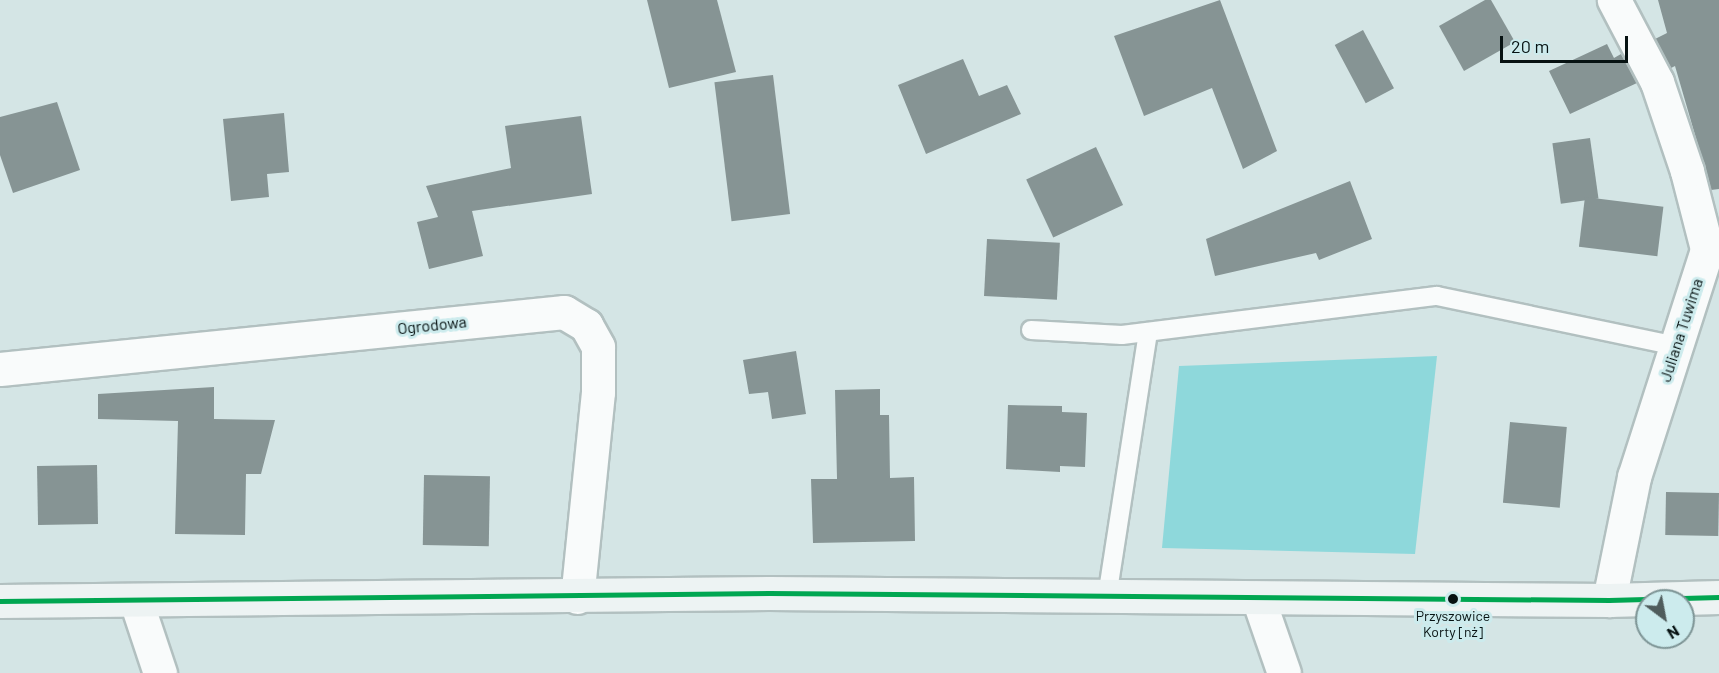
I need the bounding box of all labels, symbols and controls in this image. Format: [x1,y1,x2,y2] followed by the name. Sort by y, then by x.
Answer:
[1503,24,1630,62] scale bar
[1511,35,1549,57] text: 20 m
[1655,276,1707,384] street label: Juliana Tuwima
[396,312,468,338] street label: Ogrodowa
[1635,589,1695,649] north arrow
[1447,593,1459,605] marker: Przyszowice Korty [nż]
[1416,608,1490,640] place label: Przyszowice Korty [nż]
[1664,622,1683,644] text: N

